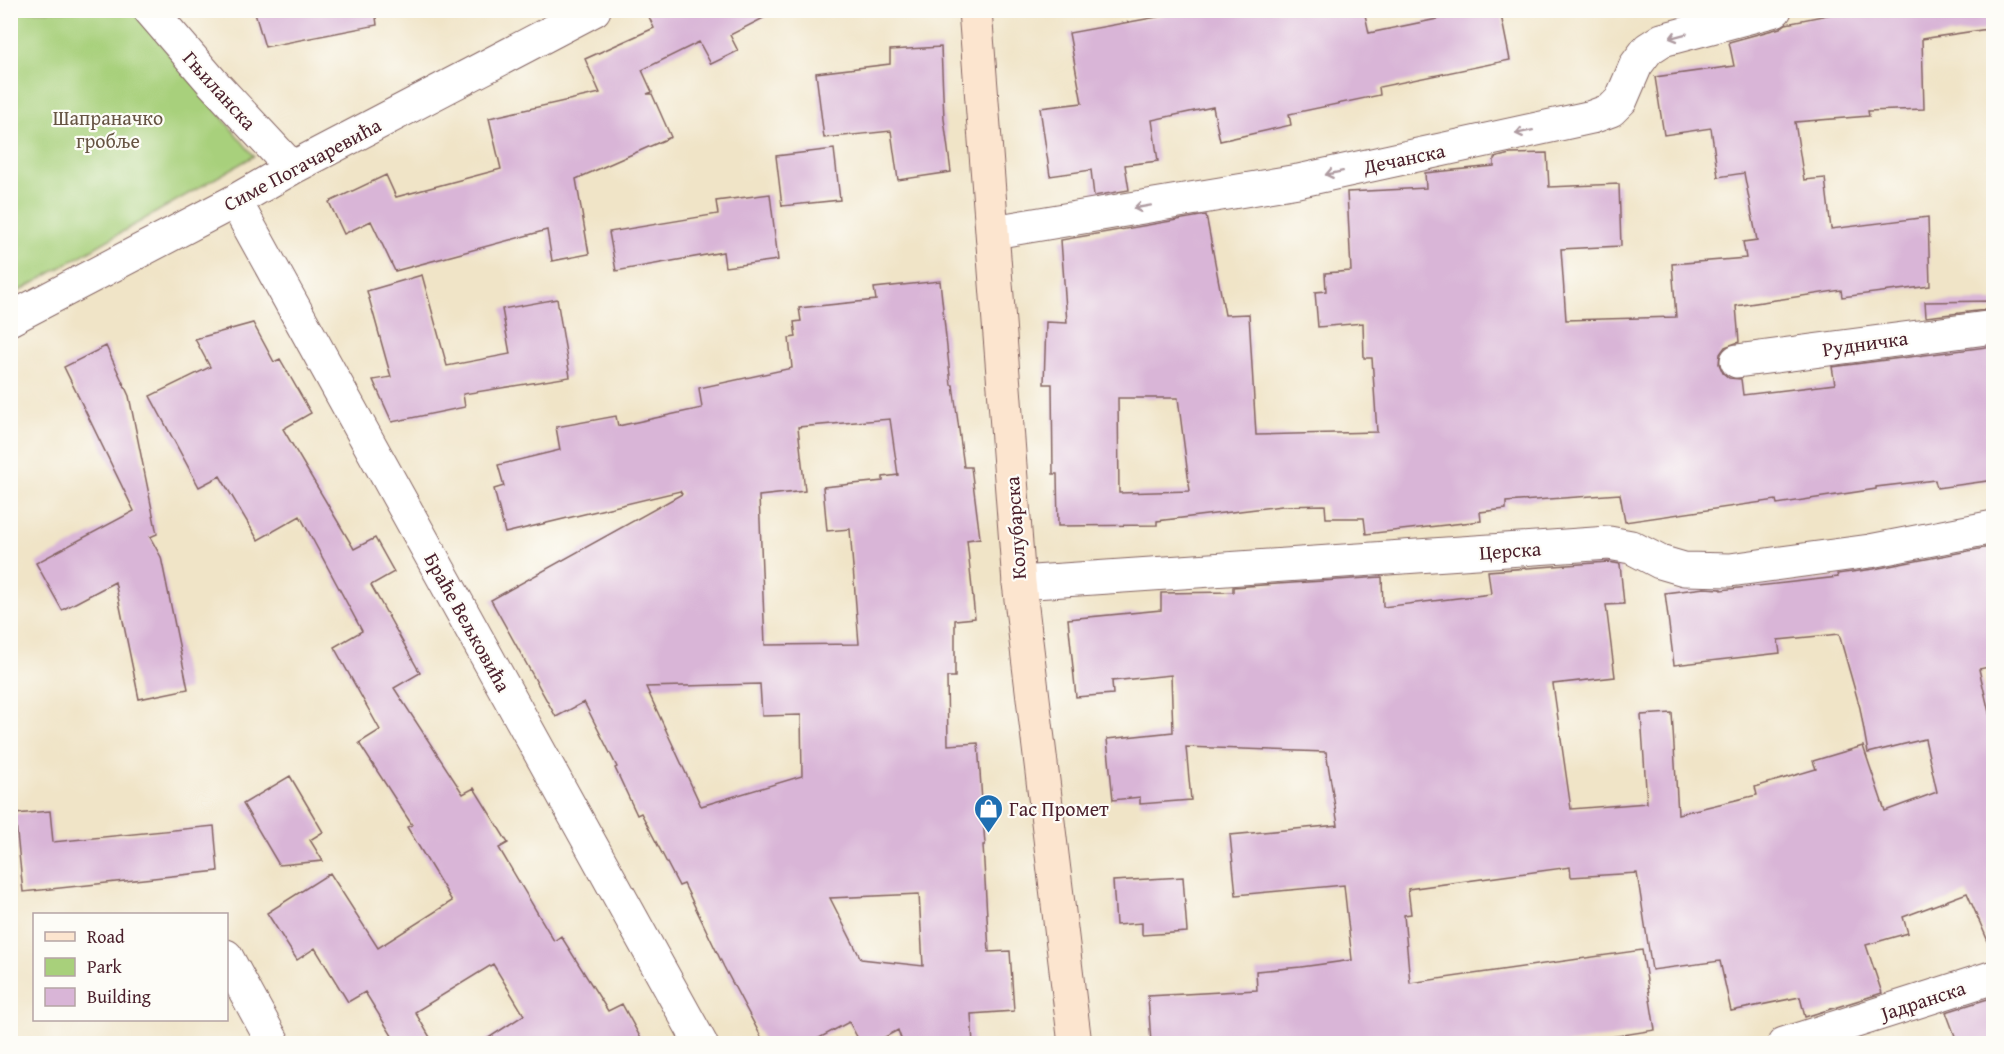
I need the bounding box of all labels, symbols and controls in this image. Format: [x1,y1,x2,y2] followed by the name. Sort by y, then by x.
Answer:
[1669,31,1688,42] one-way arrow
[177,44,264,136] street label: Гњиланска
[53,103,163,155] park label: Шапраначко гробље
[218,110,386,218] street label: Симе Погачаревића
[1515,127,1535,138] one-way arrow
[1359,135,1448,181] street label: Дечанска
[1324,168,1343,180] one-way arrow
[1132,202,1152,213] one-way arrow
[1820,323,1910,363] street label: Рудничка
[997,475,1033,580] street label: Колубарска
[1478,533,1542,567] street label: Церска
[418,547,519,697] street label: Браће Вељковића
[972,792,1004,834] shop icon: Гас Промет
[1009,794,1109,823] place label: Гас Промет
[33,913,228,1021] legend
[87,923,125,950] text: Road
[87,953,123,980] text: Park
[1874,973,1970,1028] street label: Јадранска
[87,983,151,1010] text: Building

